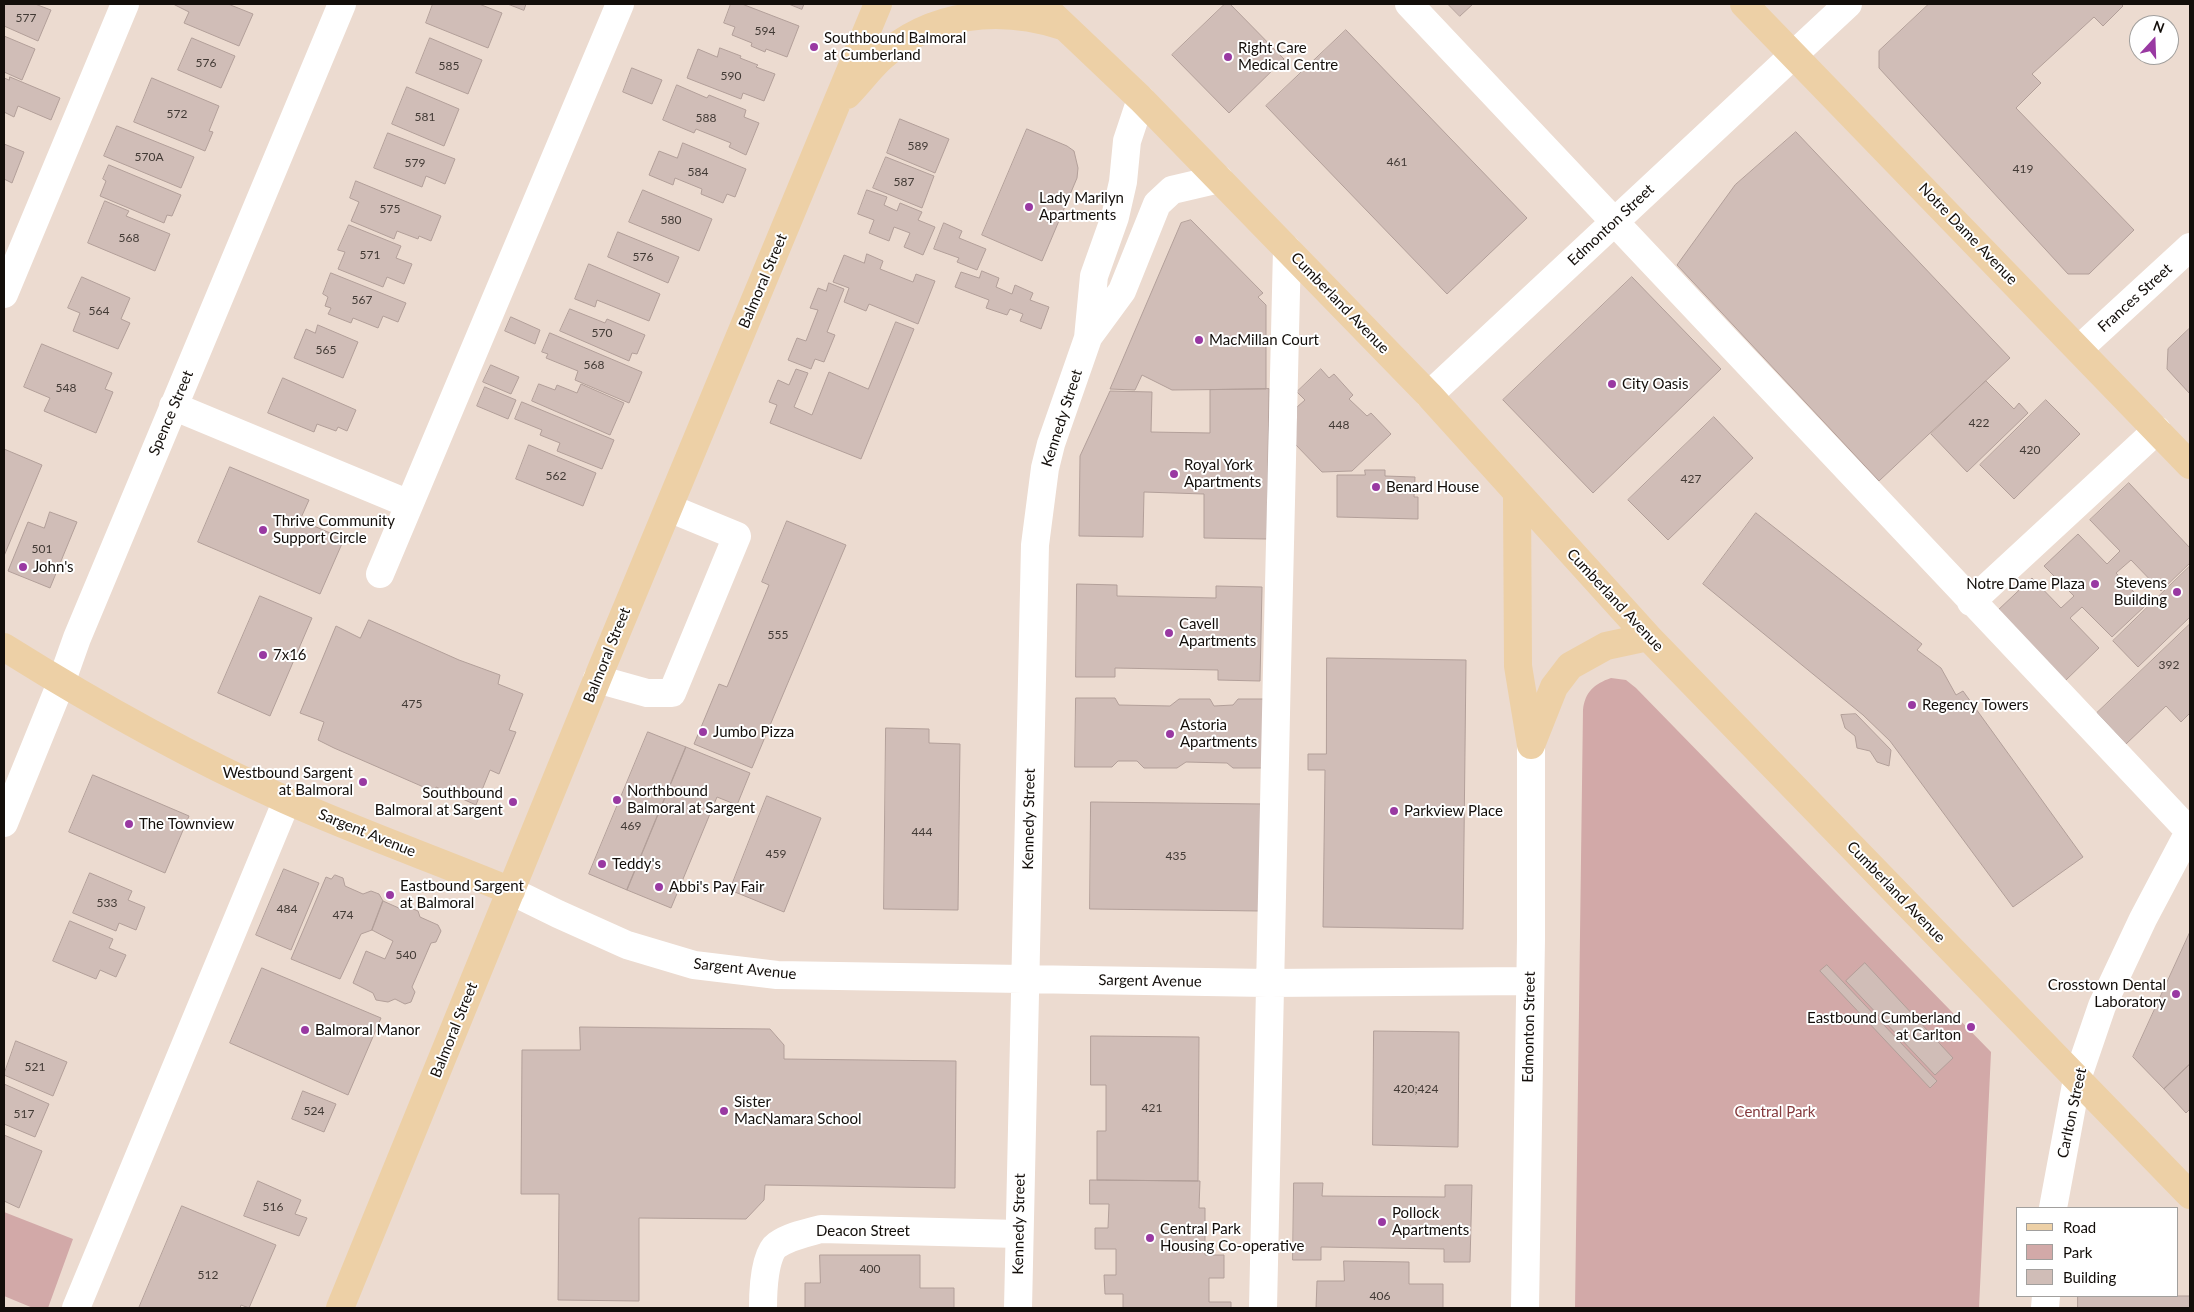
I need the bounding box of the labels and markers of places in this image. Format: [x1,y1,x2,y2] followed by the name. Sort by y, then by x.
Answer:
[824,29,966,64] place label: Southbound Balmoral at Cumberland
[1238,39,1338,74] place label: Right Care Medical Centre
[808,41,820,53] marker: Southbound Balmoral at Cumberland
[1222,51,1234,63] marker: Right Care Medical Centre
[1039,189,1124,224] place label: Lady Marilyn Apartments
[1023,201,1035,213] marker: Lady Marilyn Apartments
[1209,331,1319,349] place label: MacMillan Court
[1193,334,1205,346] marker: MacMillan Court
[1622,375,1688,393] place label: City Oasis
[1606,378,1618,390] marker: City Oasis
[1184,456,1261,491] place label: Royal York Apartments
[1168,468,1180,480] marker: Royal York Apartments
[1386,478,1479,496] place label: Benard House
[1370,481,1382,493] marker: Benard House
[273,512,395,547] place label: Thrive Community Support Circle
[257,524,269,536] marker: Thrive Community Support Circle
[33,558,74,576] place label: John's
[17,561,29,573] marker: John's
[2114,574,2167,609] place label: Stevens Building
[1966,575,2085,593] place label: Notre Dame Plaza
[2089,578,2101,590] marker: Notre Dame Plaza
[2171,586,2183,598] marker: Stevens Building
[1179,615,1256,650] place label: Cavell Apartments
[1163,627,1175,639] marker: Cavell Apartments
[273,646,307,664] place label: 7x16
[257,649,269,661] marker: 7x16
[1922,696,2028,714] place label: Regency Towers
[1906,699,1918,711] marker: Regency Towers
[1180,716,1257,751] place label: Astoria Apartments
[713,723,794,741] place label: Jumbo Pizza
[697,726,709,738] marker: Jumbo Pizza
[1164,728,1176,740] marker: Astoria Apartments
[223,764,353,799] place label: Westbound Sargent at Balmoral
[357,776,369,788] marker: Westbound Sargent at Balmoral
[627,782,755,817] place label: Northbound Balmoral at Sargent
[375,784,503,819] place label: Southbound Balmoral at Sargent
[611,794,623,806] marker: Northbound Balmoral at Sargent
[507,796,519,808] marker: Southbound Balmoral at Sargent
[1404,802,1503,820] place label: Parkview Place
[1388,805,1400,817] marker: Parkview Place
[139,815,234,833] place label: The Townview
[123,818,135,830] marker: The Townview
[612,855,661,873] place label: Teddy's
[596,858,608,870] marker: Teddy's
[400,877,524,912] place label: Eastbound Sargent at Balmoral
[669,878,764,896] place label: Abbi's Pay Fair
[653,881,665,893] marker: Abbi's Pay Fair
[384,889,396,901] marker: Eastbound Sargent at Balmoral
[2048,976,2166,1011] place label: Crosstown Dental Laboratory
[2170,988,2182,1000] marker: Crosstown Dental Laboratory
[1807,1009,1961,1044] place label: Eastbound Cumberland at Carlton
[315,1021,420,1039] place label: Balmoral Manor
[1965,1021,1977,1033] marker: Eastbound Cumberland at Carlton
[299,1024,311,1036] marker: Balmoral Manor
[734,1093,862,1128] place label: Sister MacNamara School
[718,1105,730,1117] marker: Sister MacNamara School
[1392,1204,1469,1239] place label: Pollock Apartments
[1376,1216,1388,1228] marker: Pollock Apartments
[1160,1220,1304,1255] place label: Central Park Housing Co-operative
[1144,1232,1156,1244] marker: Central Park Housing Co-operative

